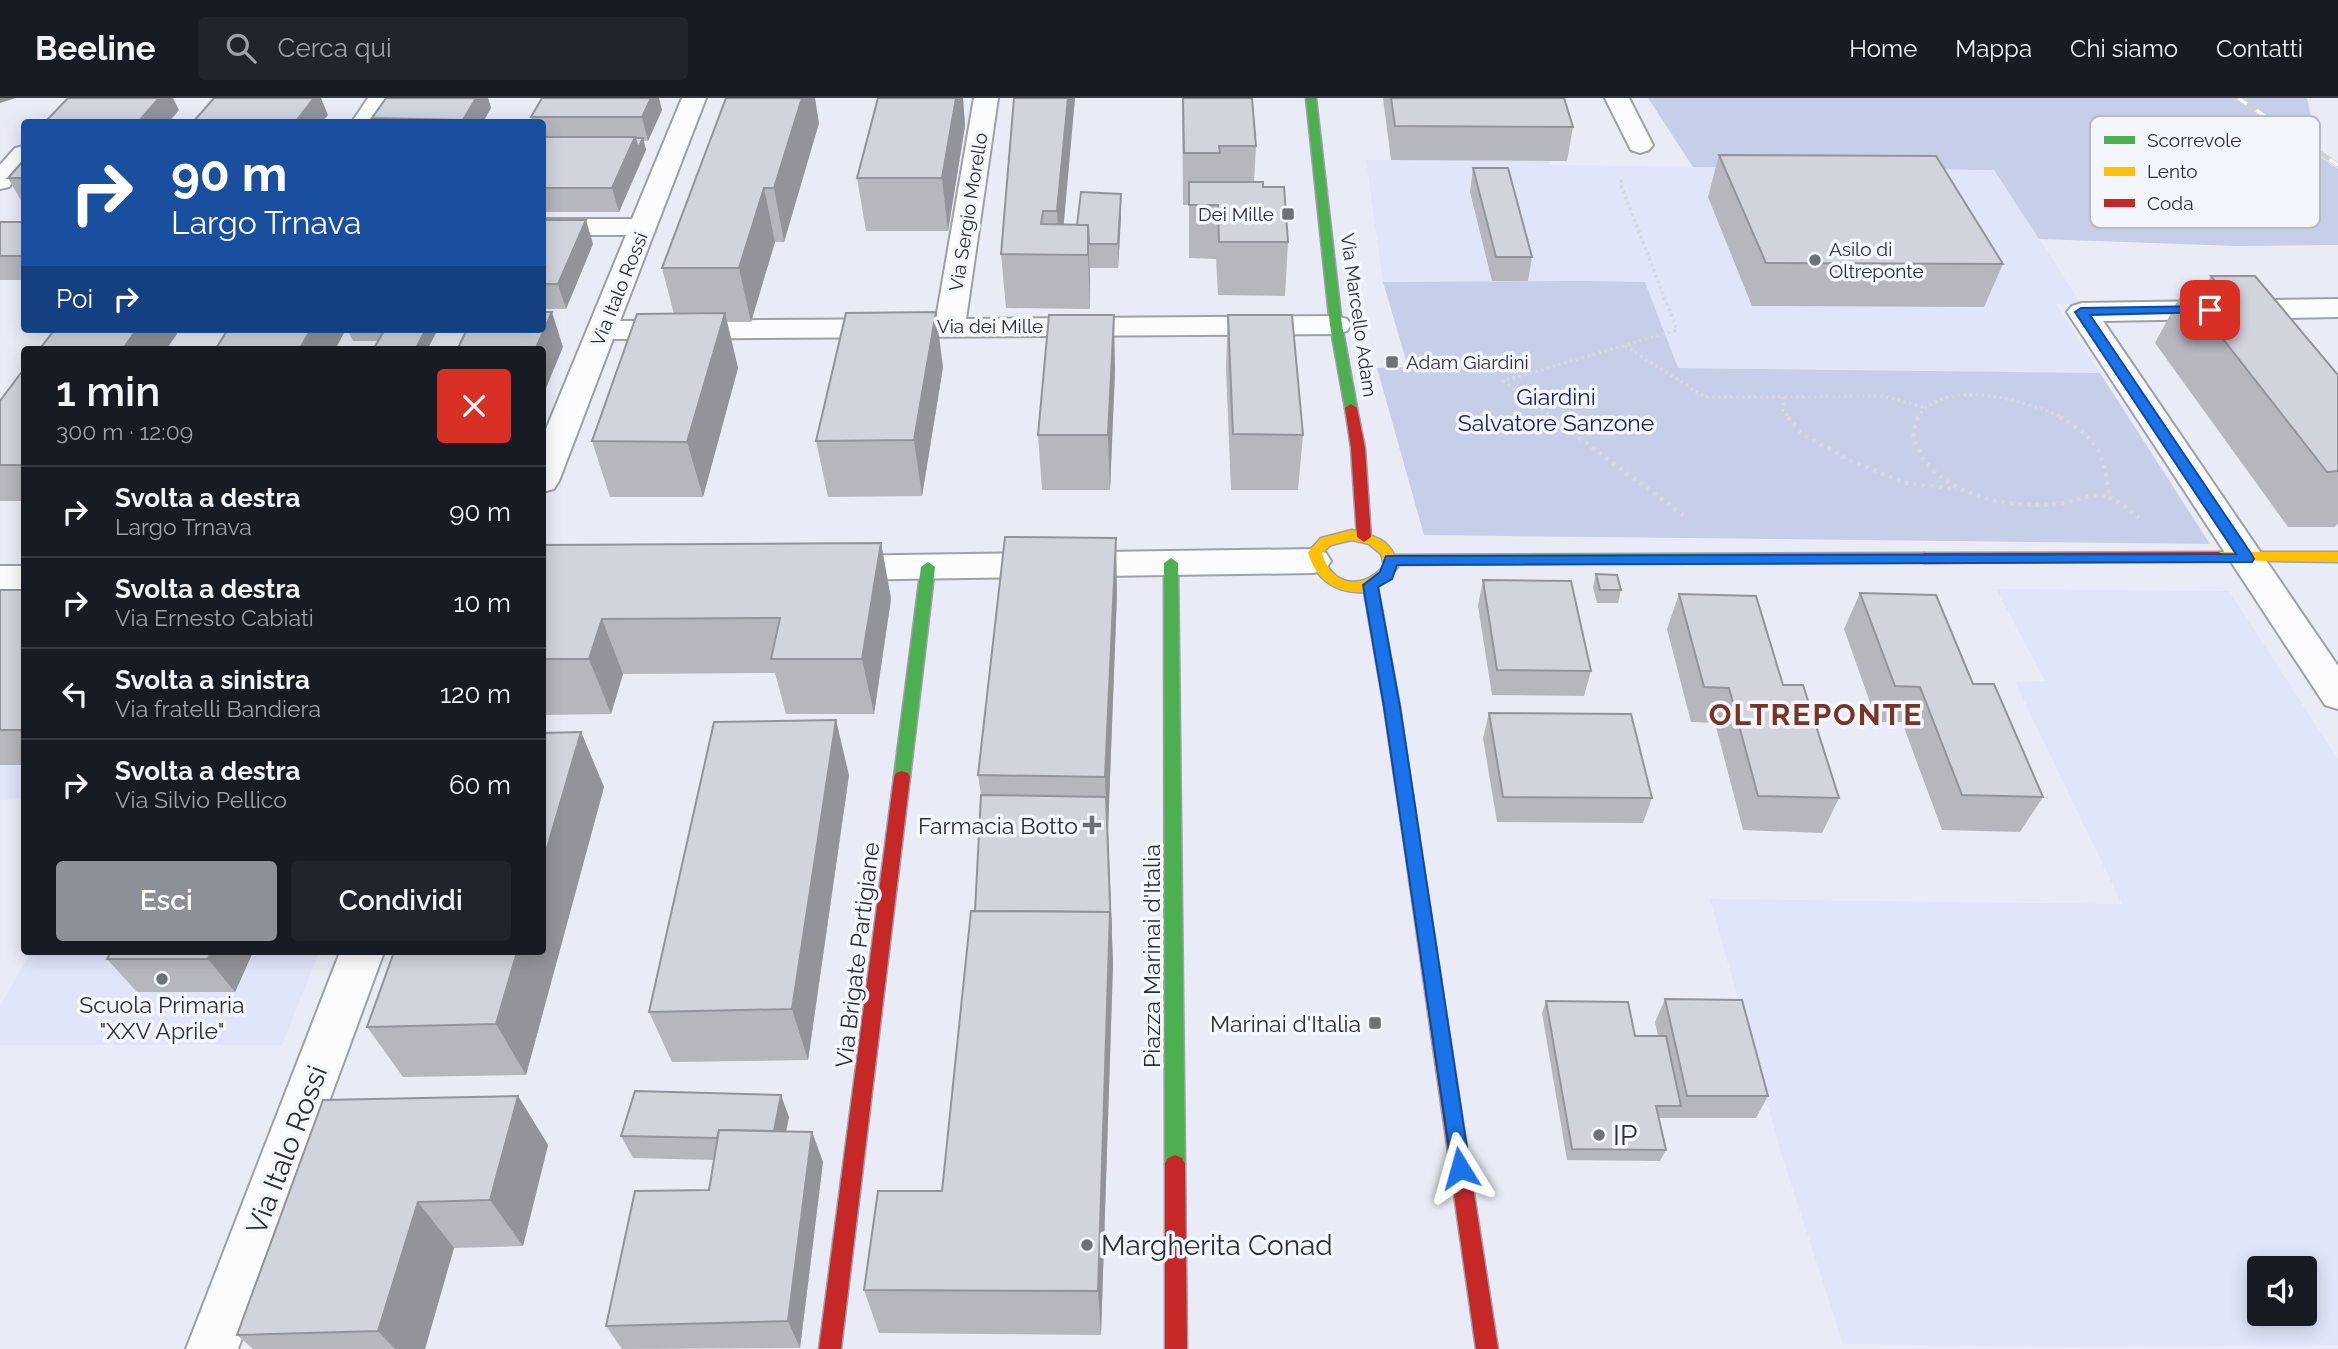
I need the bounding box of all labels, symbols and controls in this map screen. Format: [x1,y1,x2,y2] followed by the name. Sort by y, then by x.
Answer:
[198,17,688,80] search box
[35,29,156,68] text: Beeline
[222,29,260,67] icon: search
[278,33,392,63] text: Cerca qui
[1849,34,1917,63] text: Home
[1955,34,2032,63] text: Mappa
[2070,34,2178,63] text: Chi siamo
[2216,34,2303,63] text: Contatti
[2090,116,2320,228] legend
[2147,129,2242,151] text: Scorrevole
[945,131,991,293] street label: Via Sergio Morello
[171,145,287,202] text: 90 m
[56,147,147,238] icon: right
[2147,160,2198,182] text: Lento
[2147,192,2194,214] text: Coda
[1198,203,1274,225] place label: Dei Mille
[171,204,361,241] text: Largo Trnava
[1280,206,1296,222] marker: Dei Mille
[586,229,652,349] street label: Via Italo Rossi
[1337,232,1381,398] street label: Via Marcello Adam
[1829,238,1924,282] place label: Asilo di Oltreponte
[1807,252,1823,268] marker: Asilo di Oltreponte
[107,280,145,318] icon: right
[2180,280,2240,340] pin
[56,284,93,314] text: Poi
[2191,291,2229,329] icon: arrive
[937,315,1043,337] street label: Via dei Mille
[1406,351,1529,373] place label: Adam Giardini
[1384,354,1400,370] marker: Adam Giardini
[56,367,160,416] text: 1 min
[437,369,511,443] button: close
[1458,383,1654,436] park label: Giardini Salvatore Sanzone
[56,418,193,445] text: 300 m · 12:09
[115,483,301,513] text: Svolta a destra
[56,493,94,531] icon: right
[449,497,511,527] text: 90 m
[115,513,252,540] text: Largo Trnava
[115,574,301,604] text: Svolta a destra
[56,584,94,622] icon: right
[453,588,511,618] text: 10 m
[115,604,314,631] text: Via Ernesto Cabiati
[115,665,310,695] text: Svolta a sinistra
[56,675,94,713] icon: left
[440,679,511,709] text: 120 m
[115,695,321,722] text: Via fratelli Bandiera
[1709,697,1923,732] district label: OLTREPONTE
[115,756,301,786] text: Svolta a destra
[56,766,94,804] icon: right
[449,770,511,800] text: 60 m
[115,786,287,813] text: Via Silvio Pellico
[918,812,1078,839] place label: Farmacia Botto
[1084,817,1100,833] marker: Farmacia Botto
[830,841,884,1069] street label: Via Brigate Partigiane
[1138,844,1165,1068] street label: Piazza Marinai d'Italia
[56,861,277,941] button: Esci
[291,861,511,941] button: Condividi
[154,971,170,987] marker: Scuola Primaria "XXV Aprile"
[79,991,245,1044] place label: Scuola Primaria "XXV Aprile"
[1210,1010,1361,1037] place label: Marinai d'Italia
[1367,1015,1383,1031] marker: Marinai d'Italia
[240,1061,334,1239] street label: Via Italo Rossi
[1613,1119,1637,1152] place label: IP
[1591,1127,1607,1143] marker: IP
[1423,1131,1497,1205] position arrow
[1101,1229,1333,1262] place label: Margherita Conad
[1079,1237,1095,1253] marker: Margherita Conad
[2247,1256,2317,1326] map controls
[2247,1256,2317,1326] button: sound

